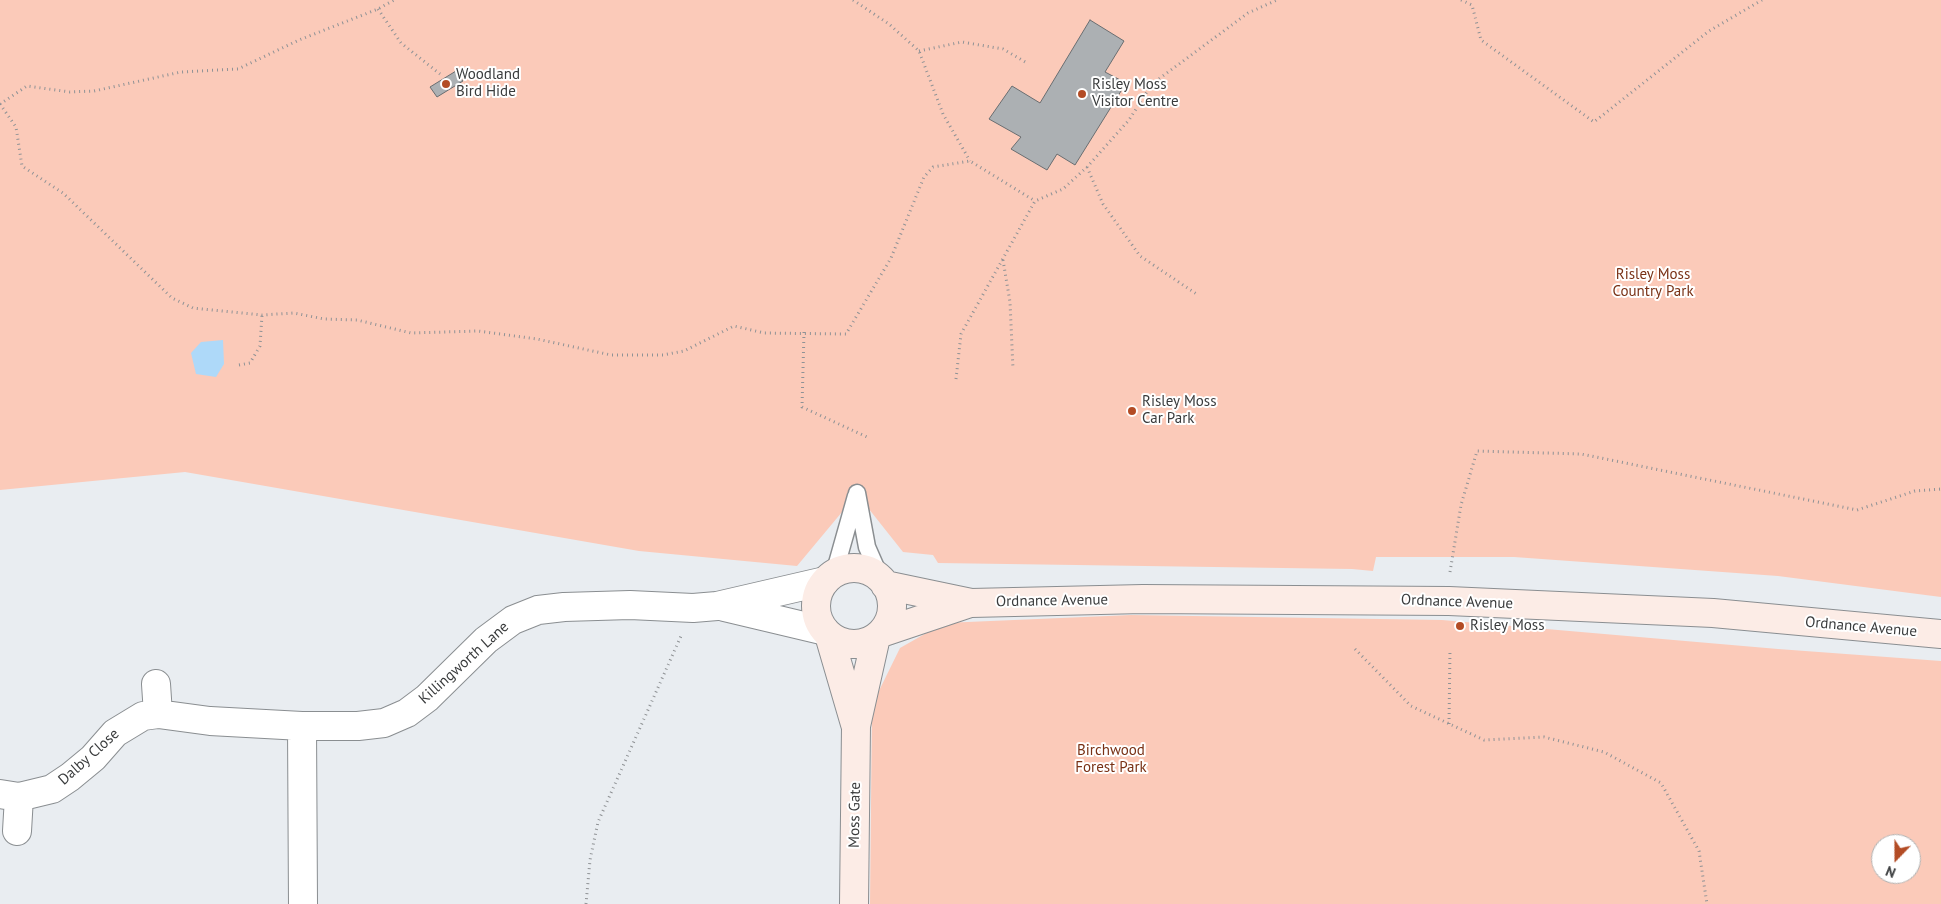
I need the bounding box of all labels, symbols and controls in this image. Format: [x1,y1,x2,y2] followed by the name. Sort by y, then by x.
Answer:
[456,66,520,101] place label: Woodland Bird Hide
[1092,76,1179,111] place label: Risley Moss Visitor Centre
[440,78,452,90] marker: Woodland Bird Hide
[1076,88,1088,100] marker: Risley Moss Visitor Centre
[1612,266,1694,301] park label: Risley Moss Country Park
[1142,393,1216,428] place label: Risley Moss Car Park
[1126,405,1138,417] marker: Risley Moss Car Park
[996,591,1108,611] street label: Ordnance Avenue
[1401,591,1513,613] street label: Ordnance Avenue
[1804,613,1918,641] street label: Ordnance Avenue
[1470,617,1544,635] place label: Risley Moss
[415,618,513,708] street label: Killingworth Lane
[1454,620,1466,632] marker: Risley Moss
[55,725,123,789] street label: Dalby Close
[1075,742,1147,777] park label: Birchwood Forest Park
[845,782,865,848] street label: Moss Gate
[1871,834,1921,884] north arrow
[1883,862,1898,882] text: N

